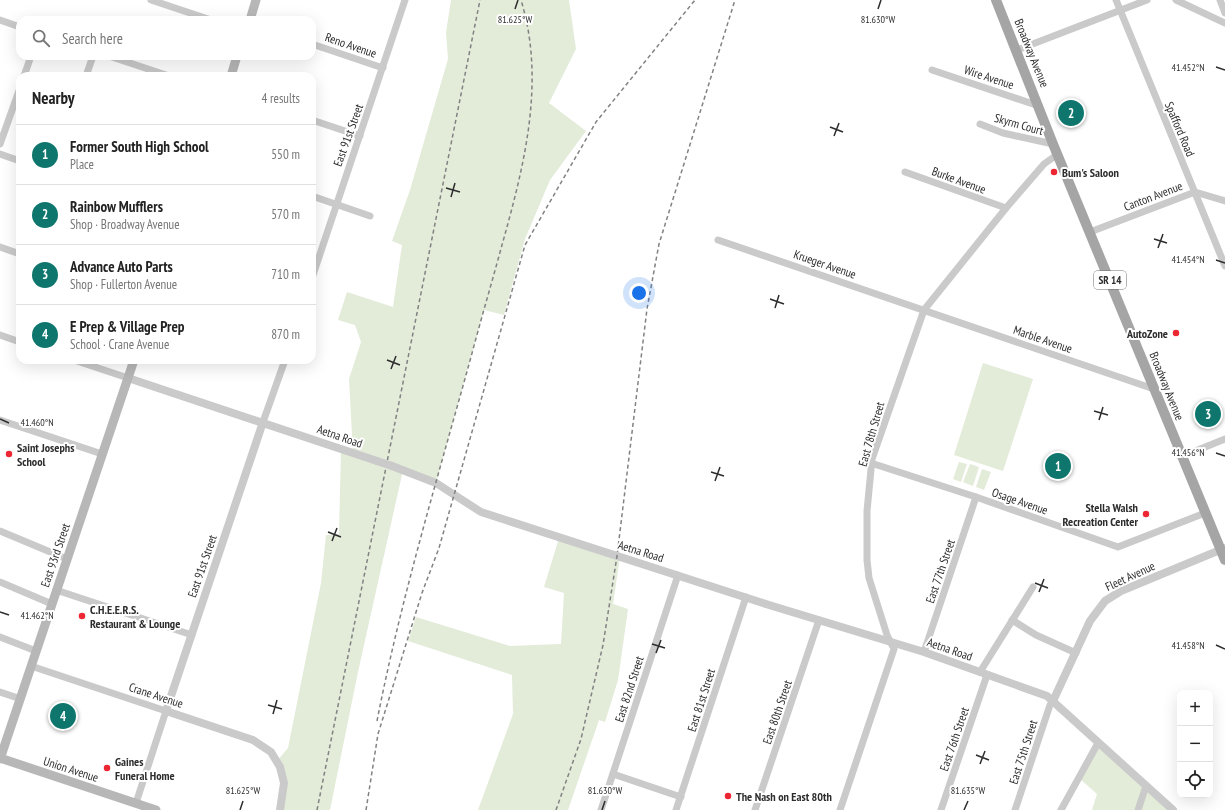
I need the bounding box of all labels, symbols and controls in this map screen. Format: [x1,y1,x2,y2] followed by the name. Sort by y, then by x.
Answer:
[498,13,532,26] text: 81.625°W
[861,13,895,26] text: 81.630°W
[16,16,316,60] search box
[1011,16,1053,90] street label: Broadway Avenue
[30,27,52,49] icon: search
[62,29,123,48] text: Search here
[323,29,379,61] street label: Reno Avenue
[1171,61,1205,74] text: 41.452°N
[962,62,1016,92] street label: Wire Avenue
[32,87,75,109] text: Nearby
[261,90,300,107] text: 4 results
[1058,98,1084,128] pin: 2
[1162,99,1198,159] street label: Spafford Road
[330,101,366,168] street label: East 91st Street
[993,110,1046,138] street label: Skyrm Court
[70,137,209,156] text: Former South High School
[42,146,48,163] text: 1
[271,146,300,163] text: 550 m
[70,156,94,173] text: Place
[930,163,988,197] street label: Burke Avenue
[1062,165,1119,180] place label: Bum's Saloon
[1049,167,1059,177] marker: Bum's Saloon
[1122,178,1184,214] street label: Canton Avenue
[70,197,163,216] text: Rainbow Mufflers
[42,206,48,223] text: 2
[271,206,300,223] text: 570 m
[70,216,180,233] text: Shop · Broadway Avenue
[792,246,858,282] street label: Krueger Avenue
[1171,253,1205,266] text: 41.454°N
[70,257,173,276] text: Advance Auto Parts
[42,266,48,283] text: 3
[271,266,300,283] text: 710 m
[1094,271,1126,289] road number: SR 14
[70,276,177,293] text: Shop · Fullerton Avenue
[629,283,649,303] your location
[70,317,185,336] text: E Prep & Village Prep
[1012,322,1074,356] street label: Marble Avenue
[42,326,48,343] text: 4
[271,326,300,343] text: 870 m
[1126,326,1168,341] place label: AutoZone
[1171,328,1181,338] marker: AutoZone
[70,336,169,353] text: School · Crane Avenue
[1146,349,1188,423] street label: Broadway Avenue
[855,399,888,468] street label: East 78th Street
[1195,399,1221,429] pin: 3
[20,416,54,429] text: 41.460°N
[315,421,365,451] street label: Aetna Road
[17,440,74,469] place label: Saint Josephs School
[1171,446,1205,459] text: 41.456°N
[4,449,14,459] marker: Saint Josephs School
[1045,451,1071,481] pin: 1
[990,484,1050,518] street label: Osage Avenue
[1062,500,1138,529] place label: Stella Walsh Recreation Center
[1141,509,1151,519] marker: Stella Walsh Recreation Center
[37,520,73,589] street label: East 93rd Street
[184,532,220,599] street label: East 91st Street
[922,536,958,605] street label: East 77th Street
[616,537,666,565] street label: Aetna Road
[1103,558,1157,594] street label: Fleet Avenue
[90,602,180,631] place label: C.H.E.E.R.S. Restaurant & Lounge
[20,609,54,622] text: 41.462°N
[77,611,87,621] marker: C.H.E.E.R.S. Restaurant & Lounge
[925,634,975,664] street label: Aetna Road
[1171,639,1205,652] text: 41.458°N
[611,653,647,724] street label: East 82nd Street
[684,666,718,733] street label: East 81st Street
[759,677,795,746] street label: East 80th Street
[127,679,185,711] street label: Crane Avenue
[1177,690,1213,798] map controls
[1177,690,1213,726] button: +
[50,701,76,731] pin: 4
[936,704,972,773] street label: East 76th Street
[1006,717,1041,786] street label: East 75th Street
[1177,726,1213,762] button: −
[42,753,101,785] street label: Union Avenue
[115,754,175,783] place label: Gaines Funeral Home
[1177,762,1213,798] button: locate
[102,763,112,773] marker: Gaines Funeral Home
[226,784,260,797] text: 81.625°W
[588,784,622,797] text: 81.630°W
[951,784,985,797] text: 81.635°W
[736,789,832,804] place label: The Nash on East 80th
[723,791,733,801] marker: The Nash on East 80th

